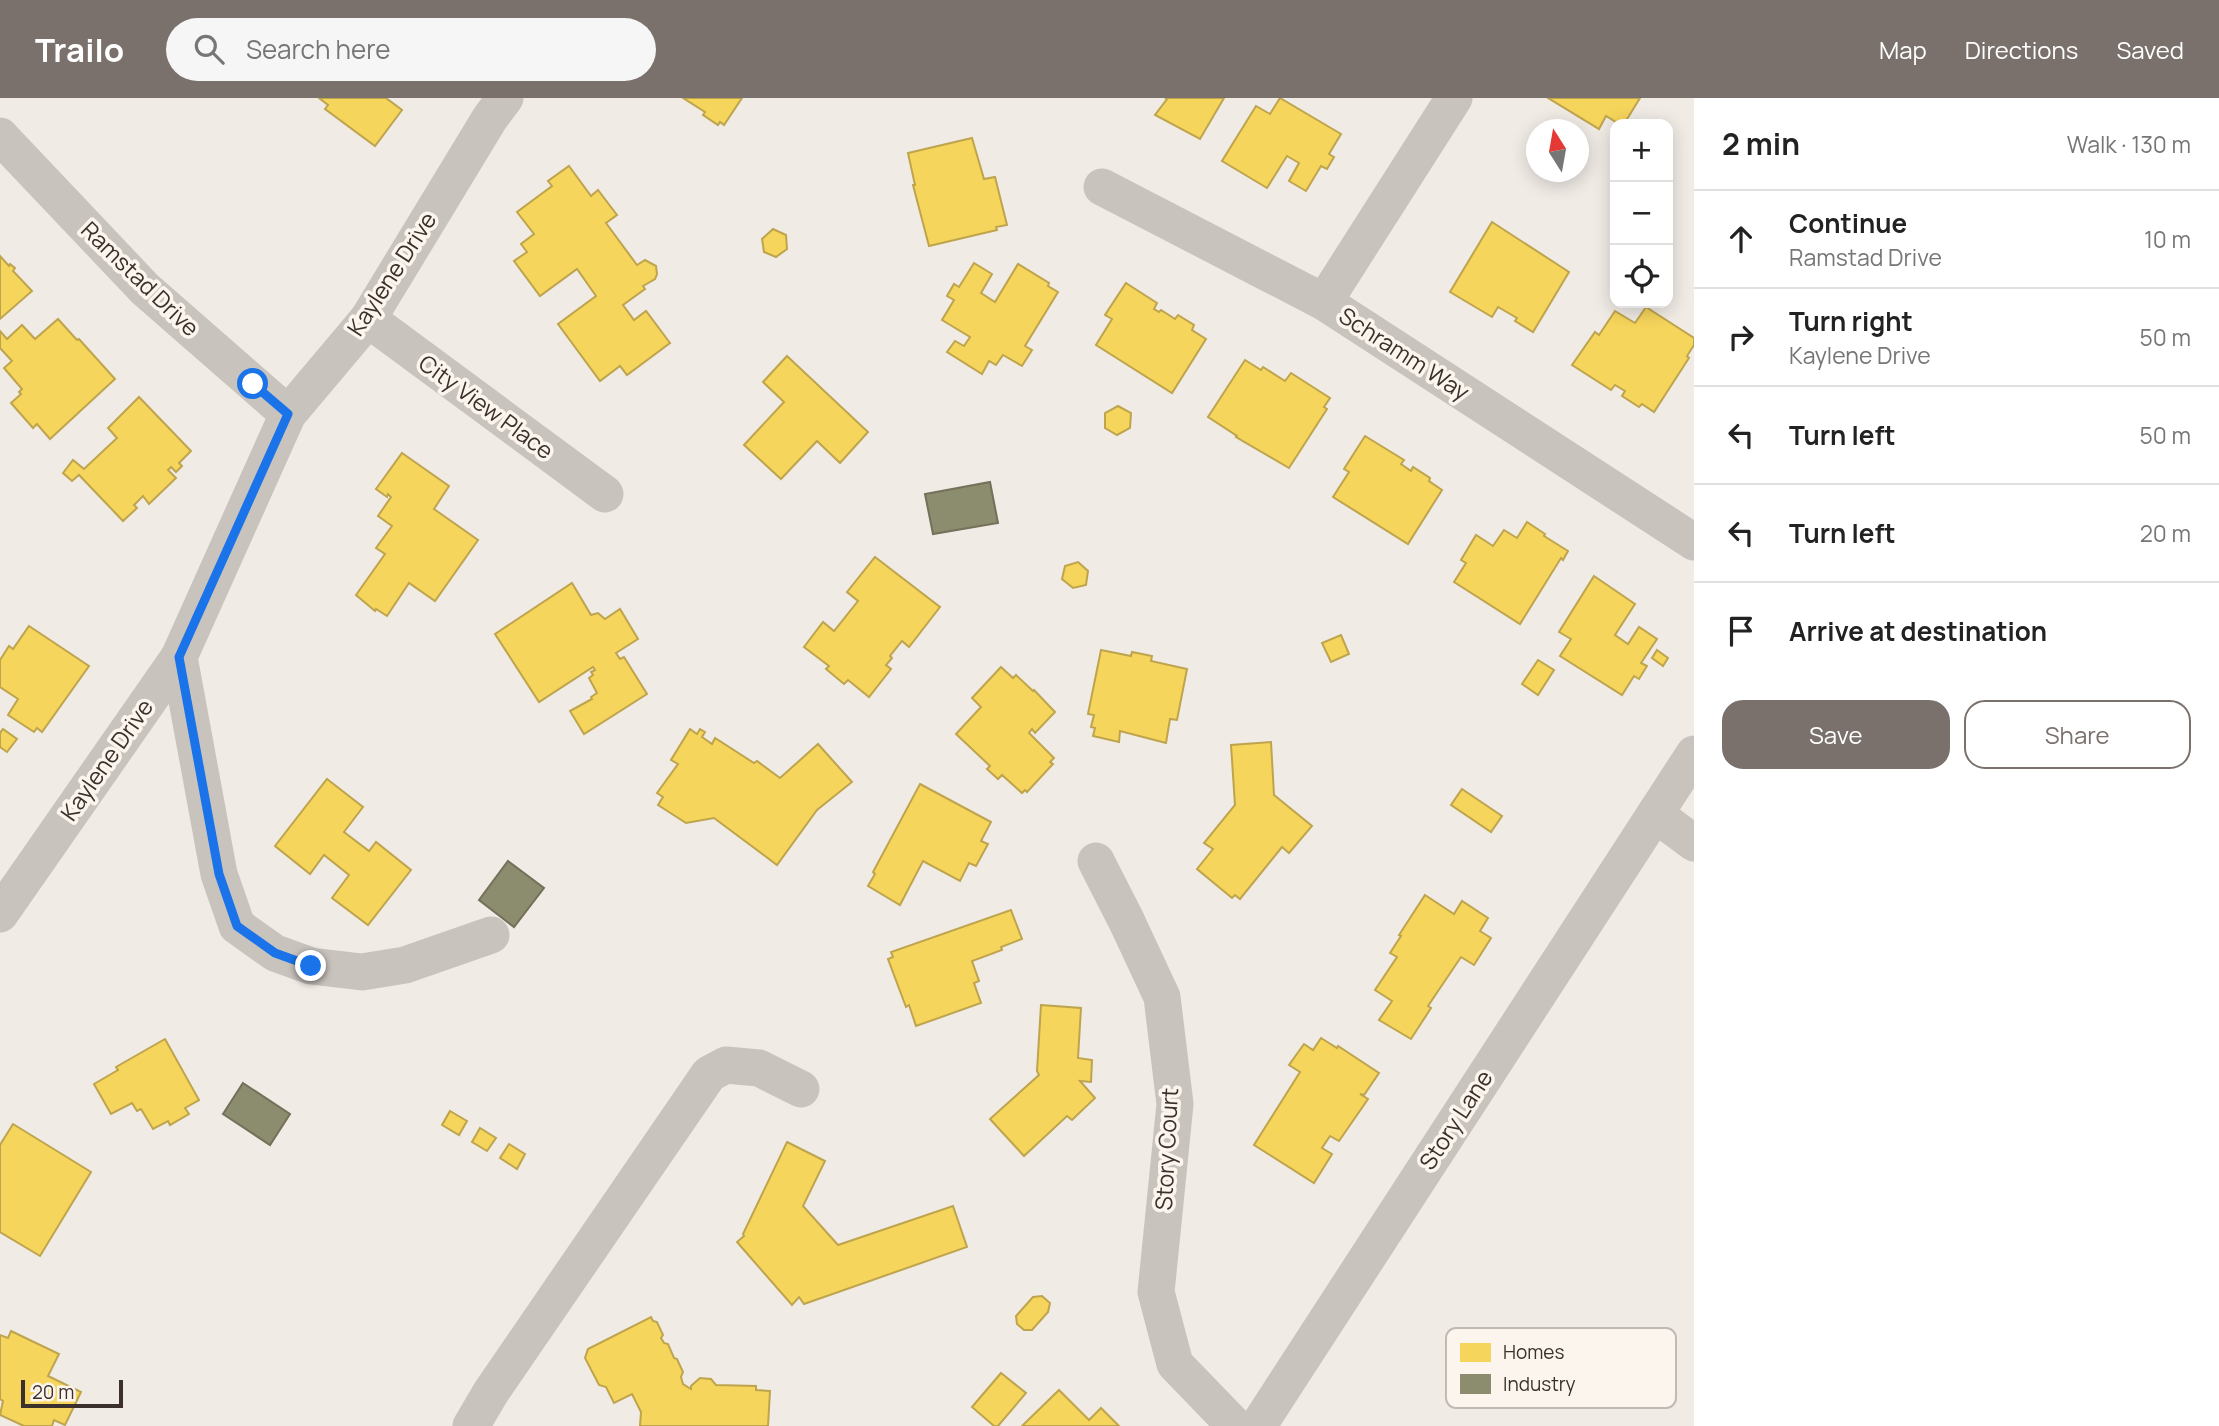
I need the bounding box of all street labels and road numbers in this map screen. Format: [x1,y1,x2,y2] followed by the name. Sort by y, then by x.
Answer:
[339,205,443,342] street label: Kaylene Drive
[75,214,207,343] street label: Ramstad Drive
[1333,299,1476,407] street label: Schramm Way
[413,346,560,466] street label: City View Place
[52,692,160,827] street label: Kaylene Drive
[1411,1063,1499,1176] street label: Story Lane
[1147,1087,1185,1211] street label: Story Court

